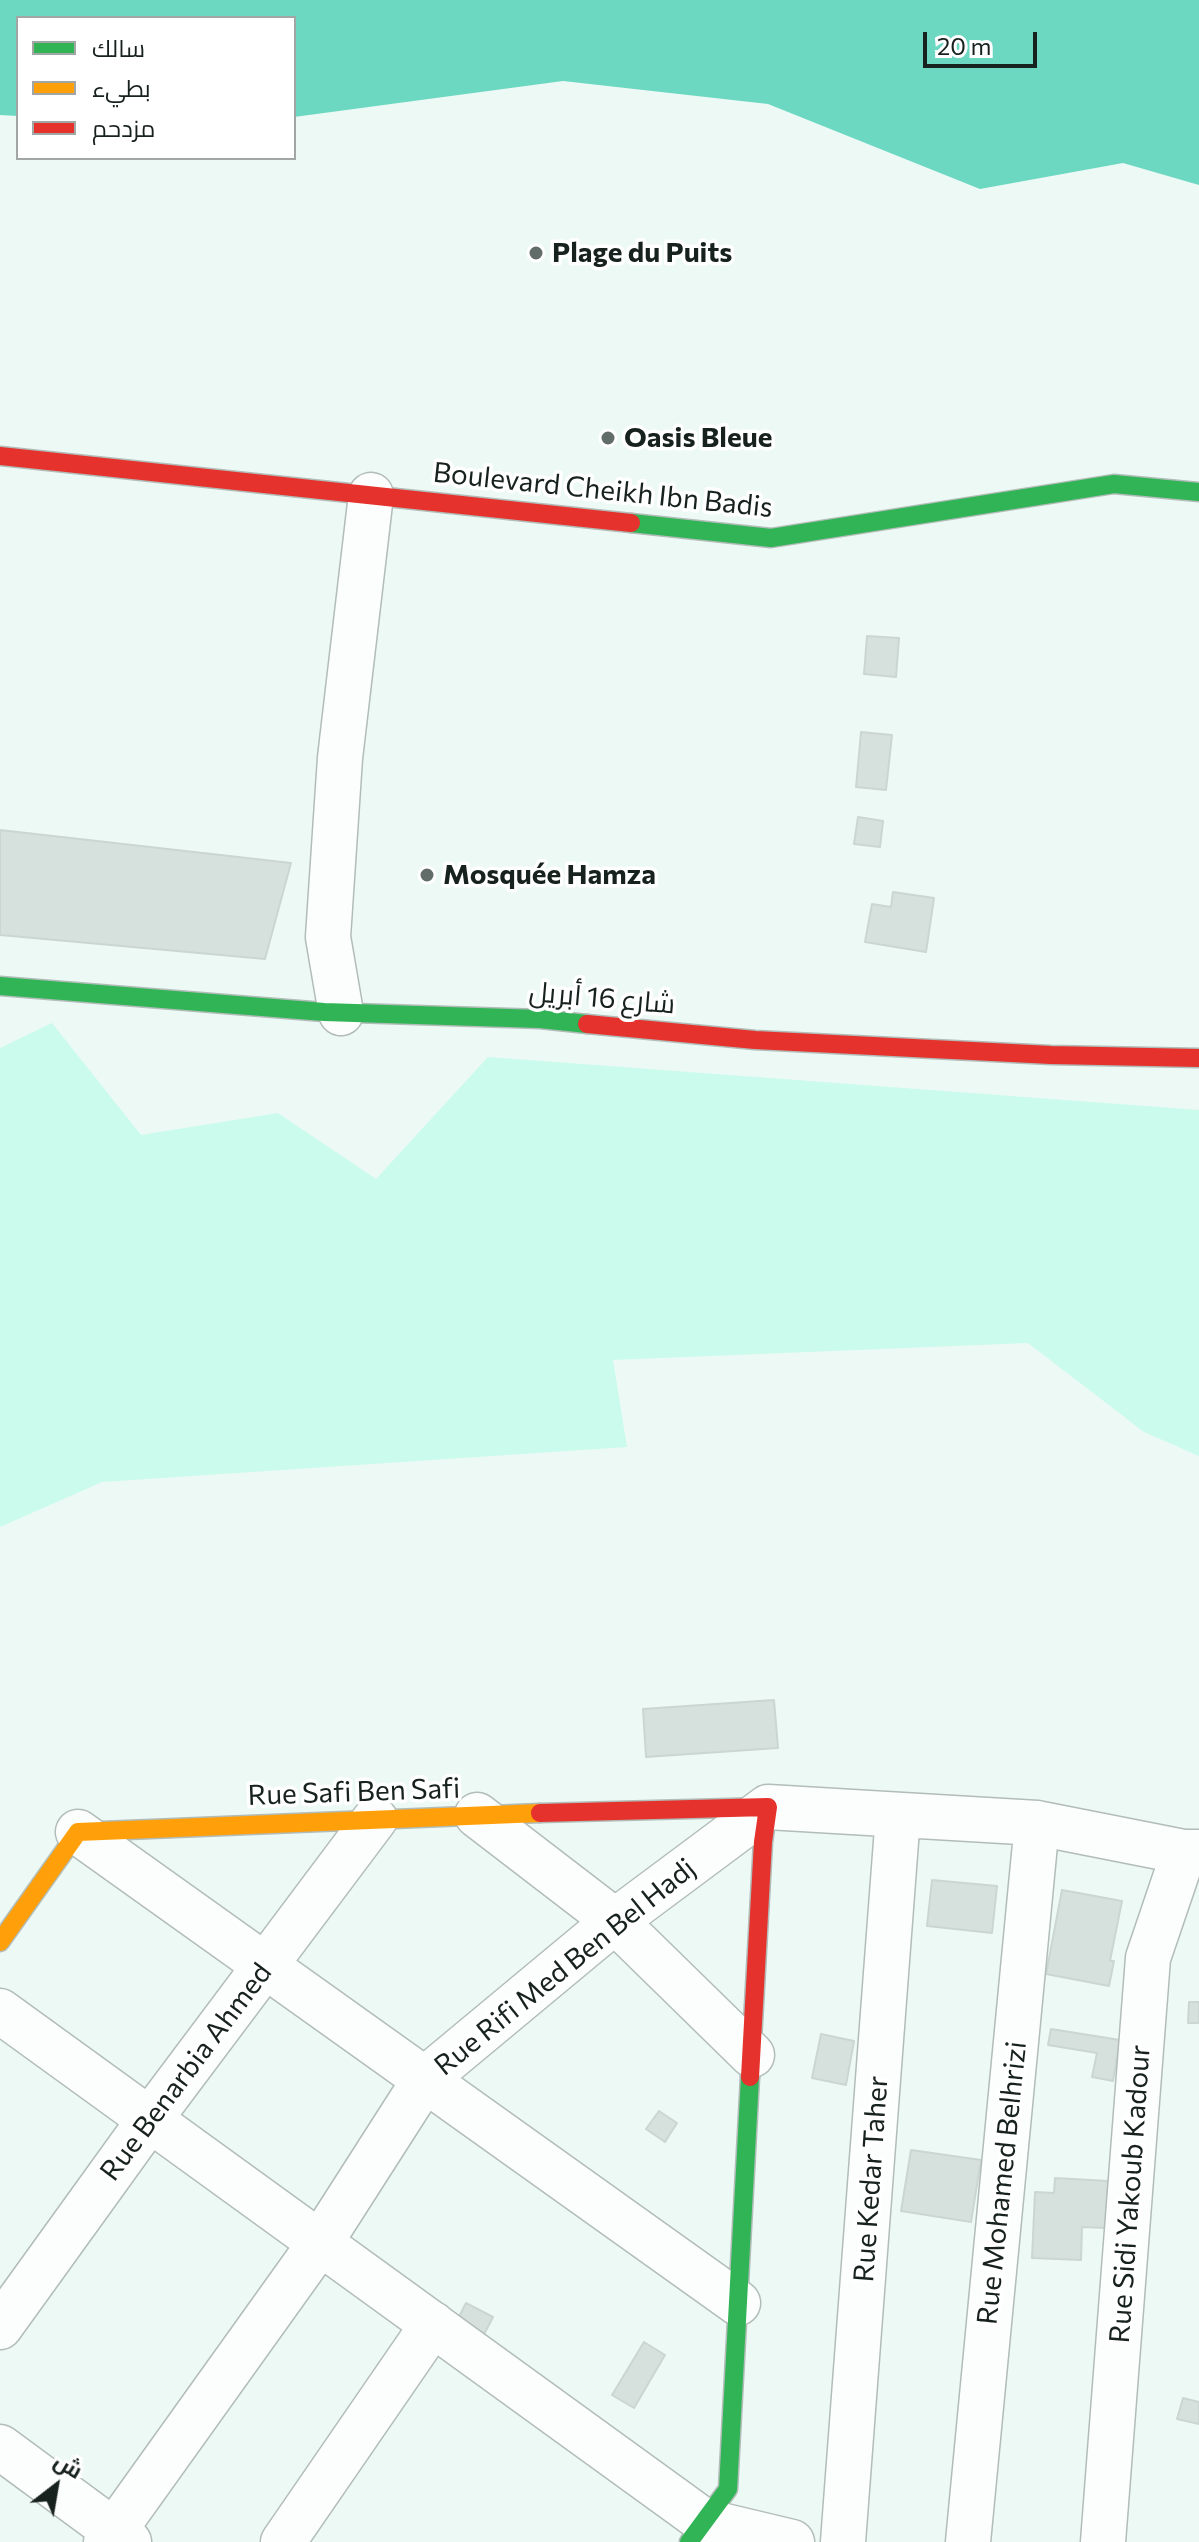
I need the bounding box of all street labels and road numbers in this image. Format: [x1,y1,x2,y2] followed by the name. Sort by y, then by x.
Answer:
[432,455,774,525] street label: Boulevard Cheikh Ibn Badis
[528,975,676,1021] street label: شارع 16 أبريل
[247,1771,461,1813] street label: Rue Safi Ben Safi
[428,1852,702,2082] street label: Rue Rifi Med Ben Bel Hadj
[93,1957,279,2187] street label: Rue Benarbia Ahmed
[970,2040,1034,2326] street label: Rue Mohamed Belhrizi
[1103,2044,1157,2344] street label: Rue Sidi Yakoub Kadour
[847,2075,895,2283] street label: Rue Kedar Taher

